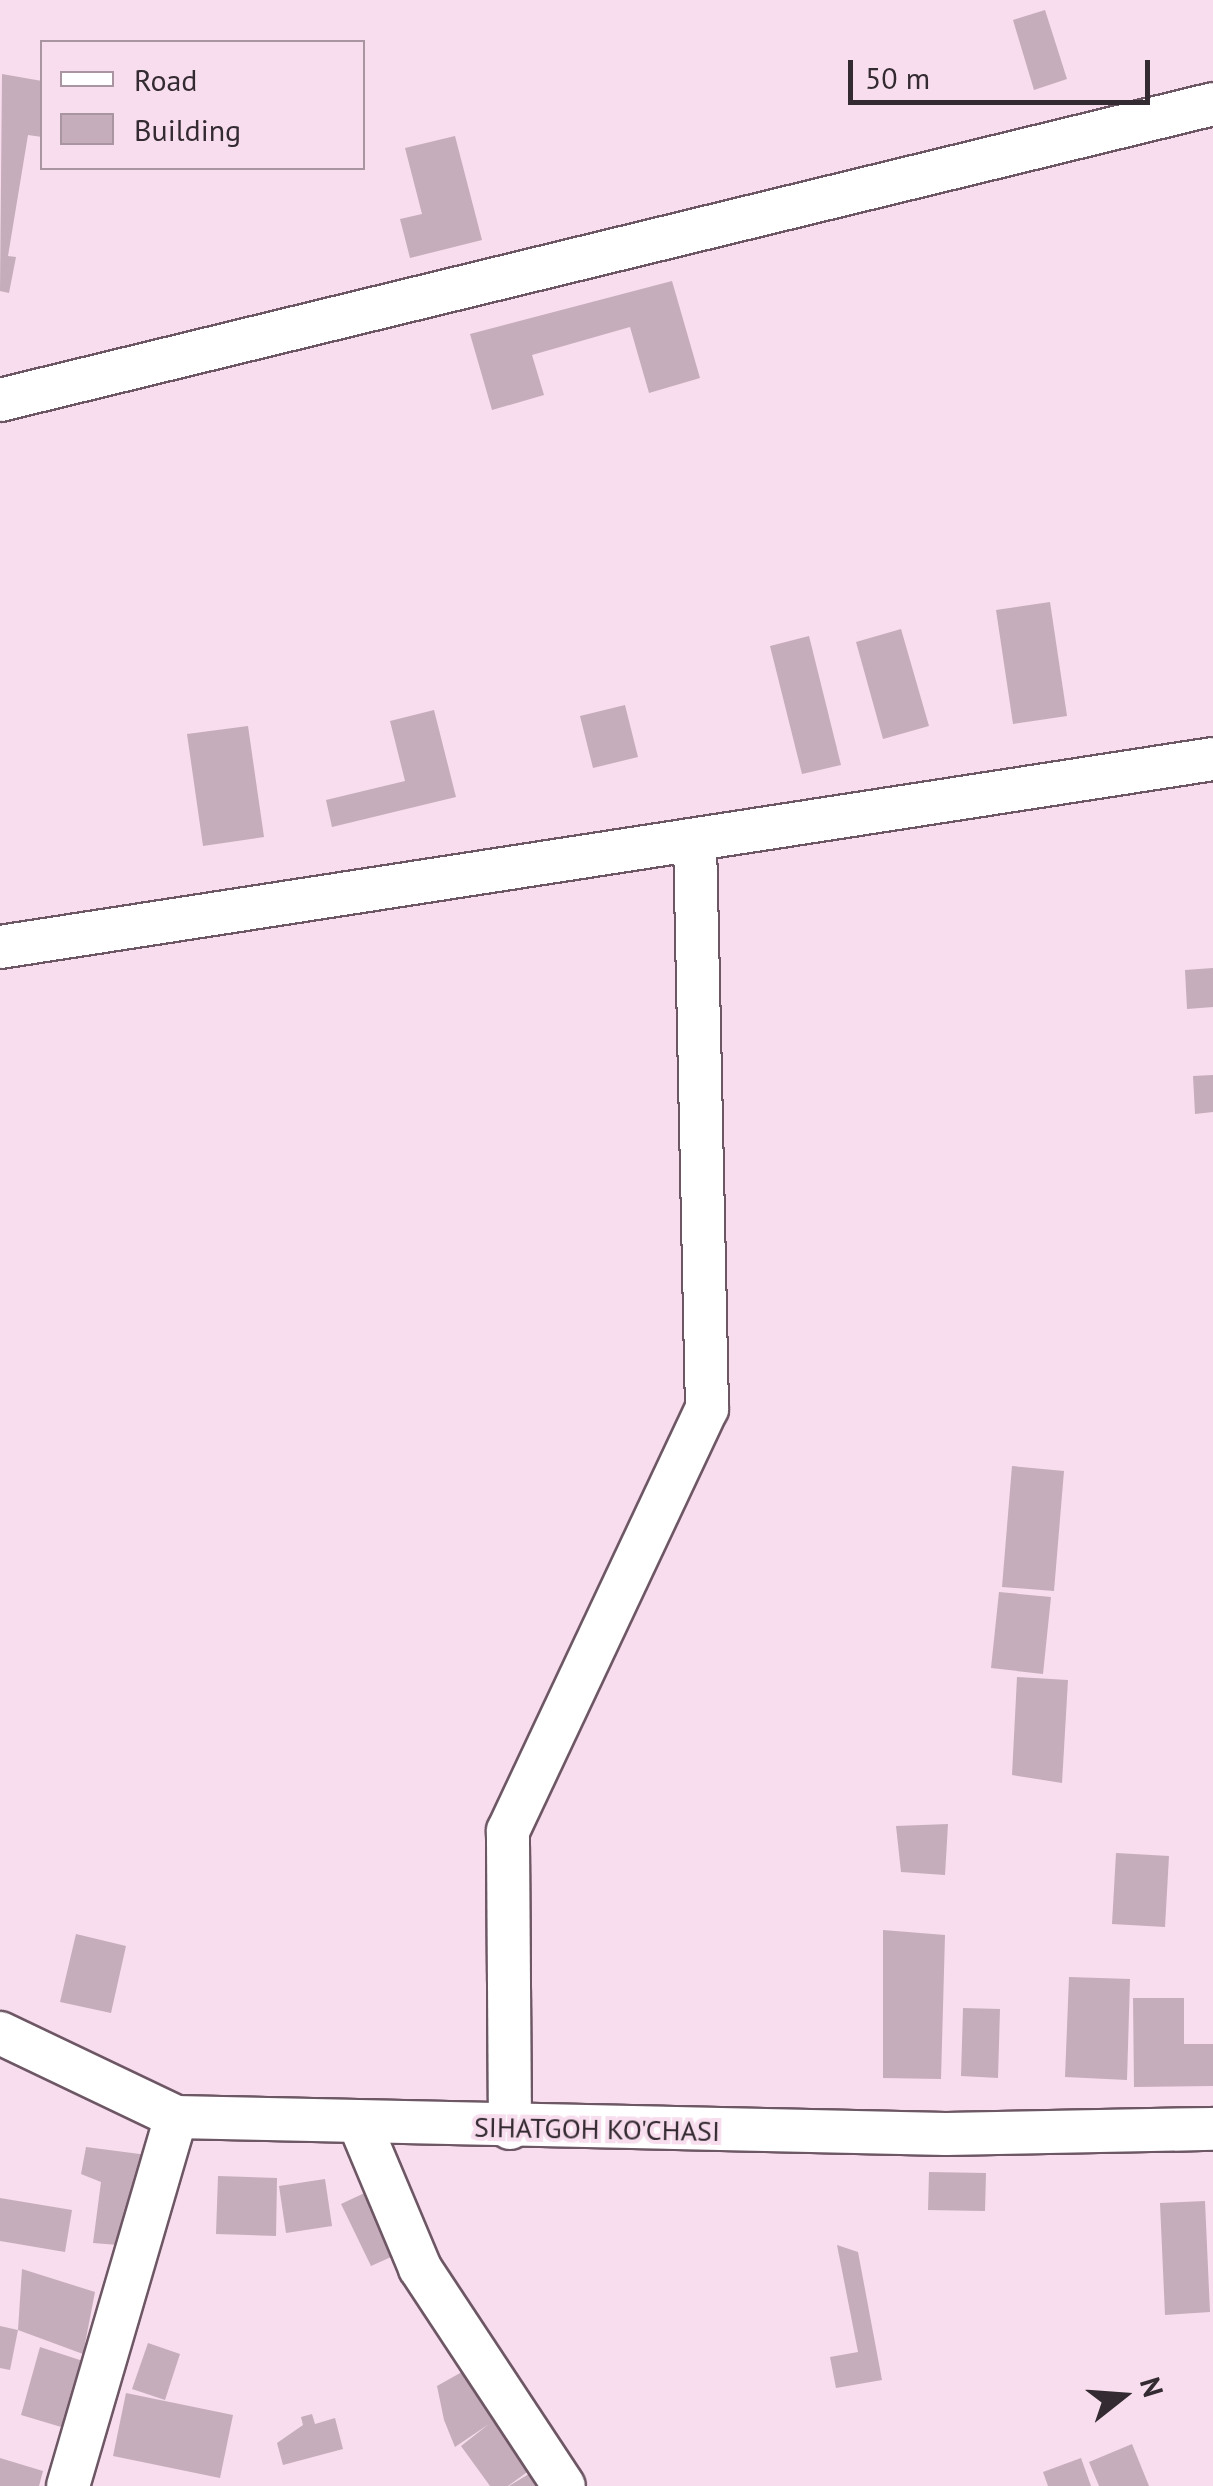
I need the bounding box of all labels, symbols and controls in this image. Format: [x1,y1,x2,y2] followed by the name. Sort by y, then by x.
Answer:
[40,40,365,170] legend
[853,40,1156,102] scale bar
[865,58,930,97] text: 50 m
[134,60,198,99] text: Road
[134,110,241,149] text: Building
[474,2110,720,2148] street label: SIHATGOH KO'CHASI
[1073,2346,1173,2446] north arrow
[1132,2373,1173,2401] text: N

